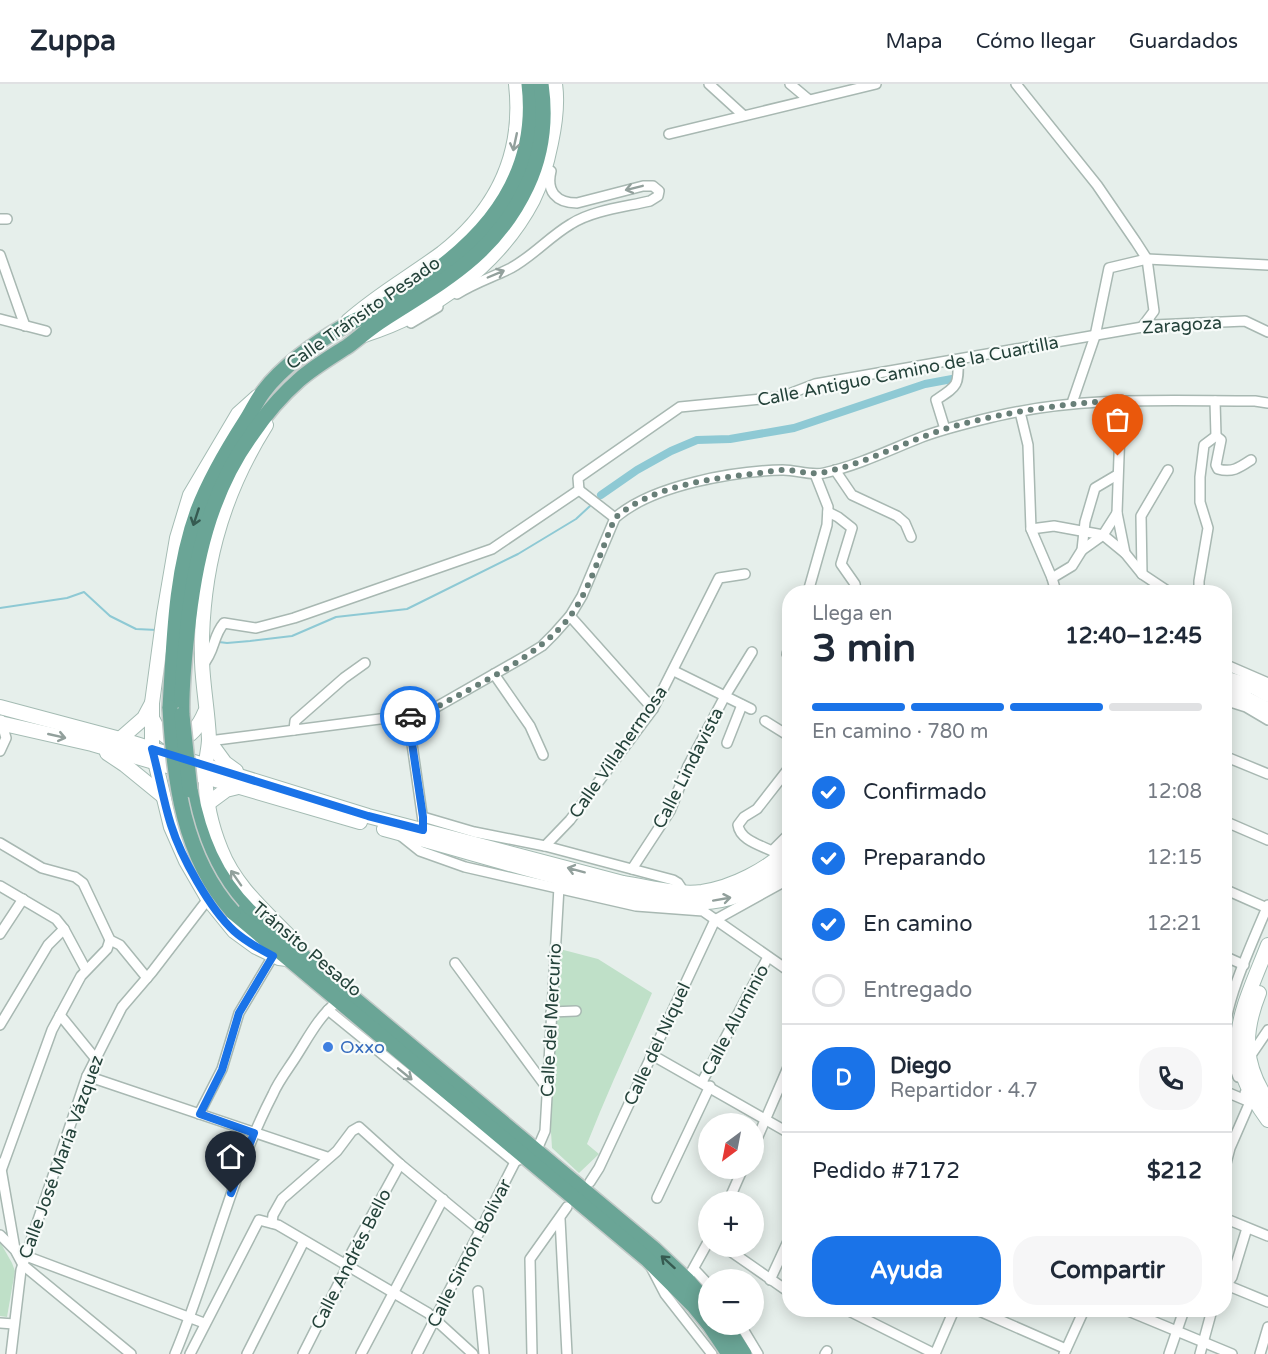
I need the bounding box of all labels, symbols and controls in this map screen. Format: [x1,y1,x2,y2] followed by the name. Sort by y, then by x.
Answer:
[30,24,116,58] text: Zuppa
[885,29,943,54] text: Mapa
[976,29,1096,54] text: Cómo llegar
[1129,29,1238,54] text: Guardados
[509,132,520,151] one-way arrow
[624,183,643,195] one-way arrow
[282,252,444,374] street label: Calle Tránsito Pesado
[487,268,505,279] one-way arrow
[1141,311,1223,339] street label: Zaragoza
[756,331,1060,411] street label: Calle Antiguo Camino de la Cuartilla
[1092,394,1143,456] pin
[1101,403,1134,436] icon: bag
[190,507,201,526] one-way arrow
[812,602,892,626] text: Llega en
[1065,623,1202,649] text: 12:40–12:45
[812,625,916,672] text: 3 min
[564,682,672,822] street label: Calle Villahermosa
[380,686,440,746] courier
[394,700,427,733] icon: car
[648,704,728,832] street label: Calle Lindavista
[812,720,988,744] text: En camino · 780 m
[47,731,66,743] one-way arrow
[812,776,845,809] icon: check
[863,779,987,805] text: Confirmado
[1147,780,1202,804] text: 12:08
[812,842,845,875] icon: check
[863,845,986,871] text: Preparando
[1147,846,1202,870] text: 12:15
[567,864,586,876] one-way arrow
[230,870,242,886] one-way arrow
[712,893,732,904] one-way arrow
[248,897,366,1001] street label: Tránsito Pesado
[812,908,845,941] icon: check
[863,911,973,937] text: En camino
[1147,912,1202,936] text: 12:21
[536,942,566,1097] street label: Calle del Mercurio
[697,961,774,1079] street label: Calle Aluminio
[863,977,972,1003] text: Entregado
[619,979,695,1109] street label: Calle del Níquel
[340,1036,385,1058] place label: Oxxo
[321,1040,335,1054] marker: Oxxo
[1139,1047,1202,1110] button: phone
[14,1052,108,1262] street label: Calle José María Vázquez
[890,1053,952,1079] text: Diego
[835,1065,852,1091] text: D
[397,1068,413,1081] one-way arrow
[890,1079,1038,1103] text: Repartidor · 4.7
[698,1113,764,1179] north arrow
[698,1113,764,1335] map controls
[205,1131,256,1193] pin
[214,1140,247,1173] icon: home
[812,1158,960,1184] text: Pedido #7172
[1147,1158,1202,1184] text: $212
[422,1175,516,1331] street label: Calle Simón Bolívar
[306,1185,396,1333] street label: Calle Andrés Bello
[698,1191,764,1257] button: +
[812,1236,1001,1305] button: Ayuda
[1013,1236,1202,1305] button: Compartir
[660,1254,675,1269] one-way arrow
[698,1269,764,1335] button: −

